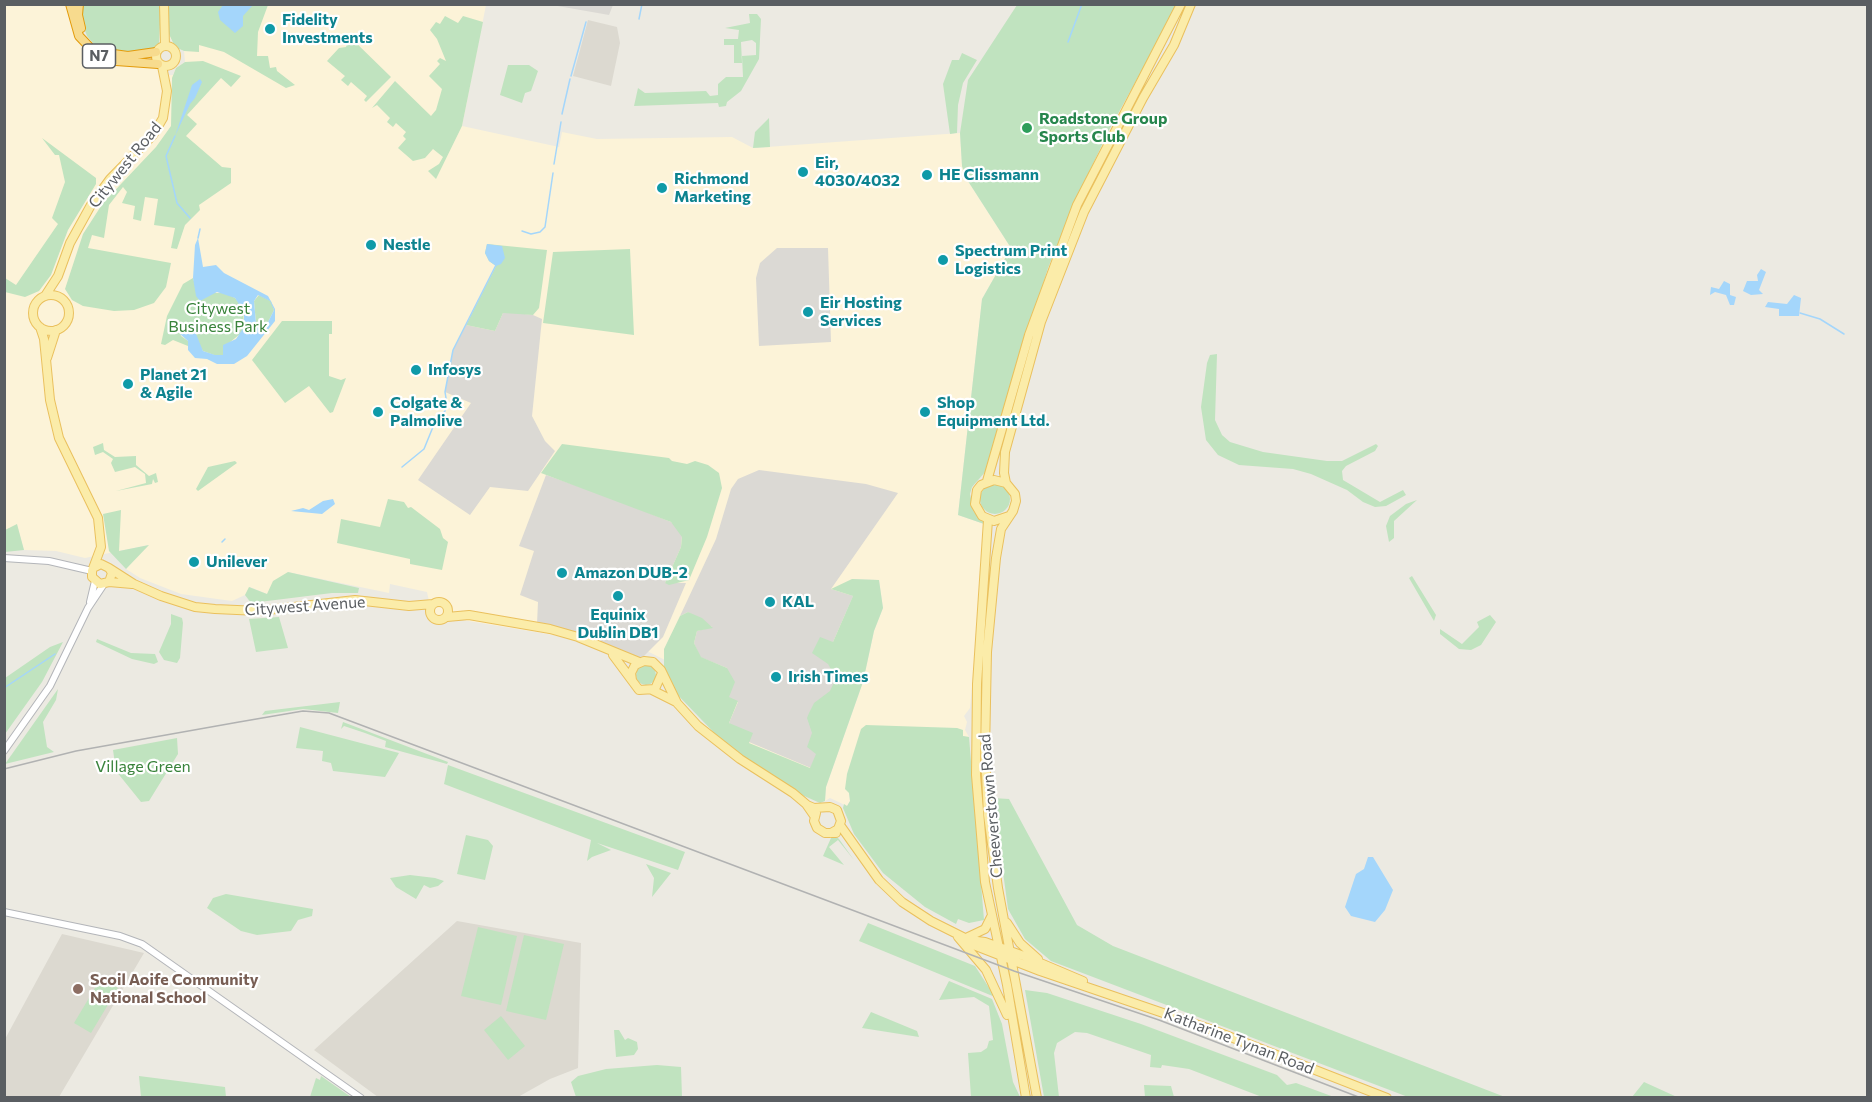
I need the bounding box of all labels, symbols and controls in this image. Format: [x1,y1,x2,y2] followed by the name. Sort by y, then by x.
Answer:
[282,10,373,48] place label: Fidelity Investments
[263,22,277,36] marker: Fidelity Investments
[82,44,116,68] road number: N7
[1039,109,1167,147] place label: Roadstone Group Sports Club
[84,118,166,212] street label: Citywest Road
[1020,121,1034,135] marker: Roadstone Group Sports Club
[815,153,900,191] place label: Eir, 4030/4032
[796,165,810,179] marker: Eir, 4030/4032
[939,165,1039,185] place label: HE Clissmann
[920,168,934,182] marker: HE Clissmann
[674,169,751,207] place label: Richmond Marketing
[655,181,669,195] marker: Richmond Marketing
[383,235,430,255] place label: Nestle
[364,238,378,252] marker: Nestle
[955,241,1067,279] place label: Spectrum Print Logistics
[936,253,950,267] marker: Spectrum Print Logistics
[820,293,902,331] place label: Eir Hosting Services
[168,299,268,337] park label: Citywest Business Park
[801,305,815,319] marker: Eir Hosting Services
[428,360,481,380] place label: Infosys
[409,363,423,377] marker: Infosys
[140,365,207,403] place label: Planet 21 & Agile
[121,377,135,391] marker: Planet 21 & Agile
[390,393,462,431] place label: Colgate & Palmolive
[937,393,1050,431] place label: Shop Equipment Ltd.
[371,405,385,419] marker: Colgate & Palmolive
[918,405,932,419] marker: Shop Equipment Ltd.
[206,552,267,572] place label: Unilever
[187,555,201,569] marker: Unilever
[574,563,688,583] place label: Amazon DUB-2
[555,566,569,580] marker: Amazon DUB-2
[611,589,625,603] marker: Equinix Dublin DB1
[244,592,366,620] street label: Citywest Avenue
[782,592,814,612] place label: KAL
[763,595,777,609] marker: KAL
[577,605,659,643] place label: Equinix Dublin DB1
[788,667,868,687] place label: Irish Times
[769,670,783,684] marker: Irish Times
[975,733,1007,879] street label: Cheeverstown Road
[95,757,191,777] park label: Village Green
[90,970,258,1008] place label: Scoil Aoife Community National School
[71,982,85,996] marker: Scoil Aoife Community National School
[1161,1004,1317,1078] street label: Katharine Tynan Road

